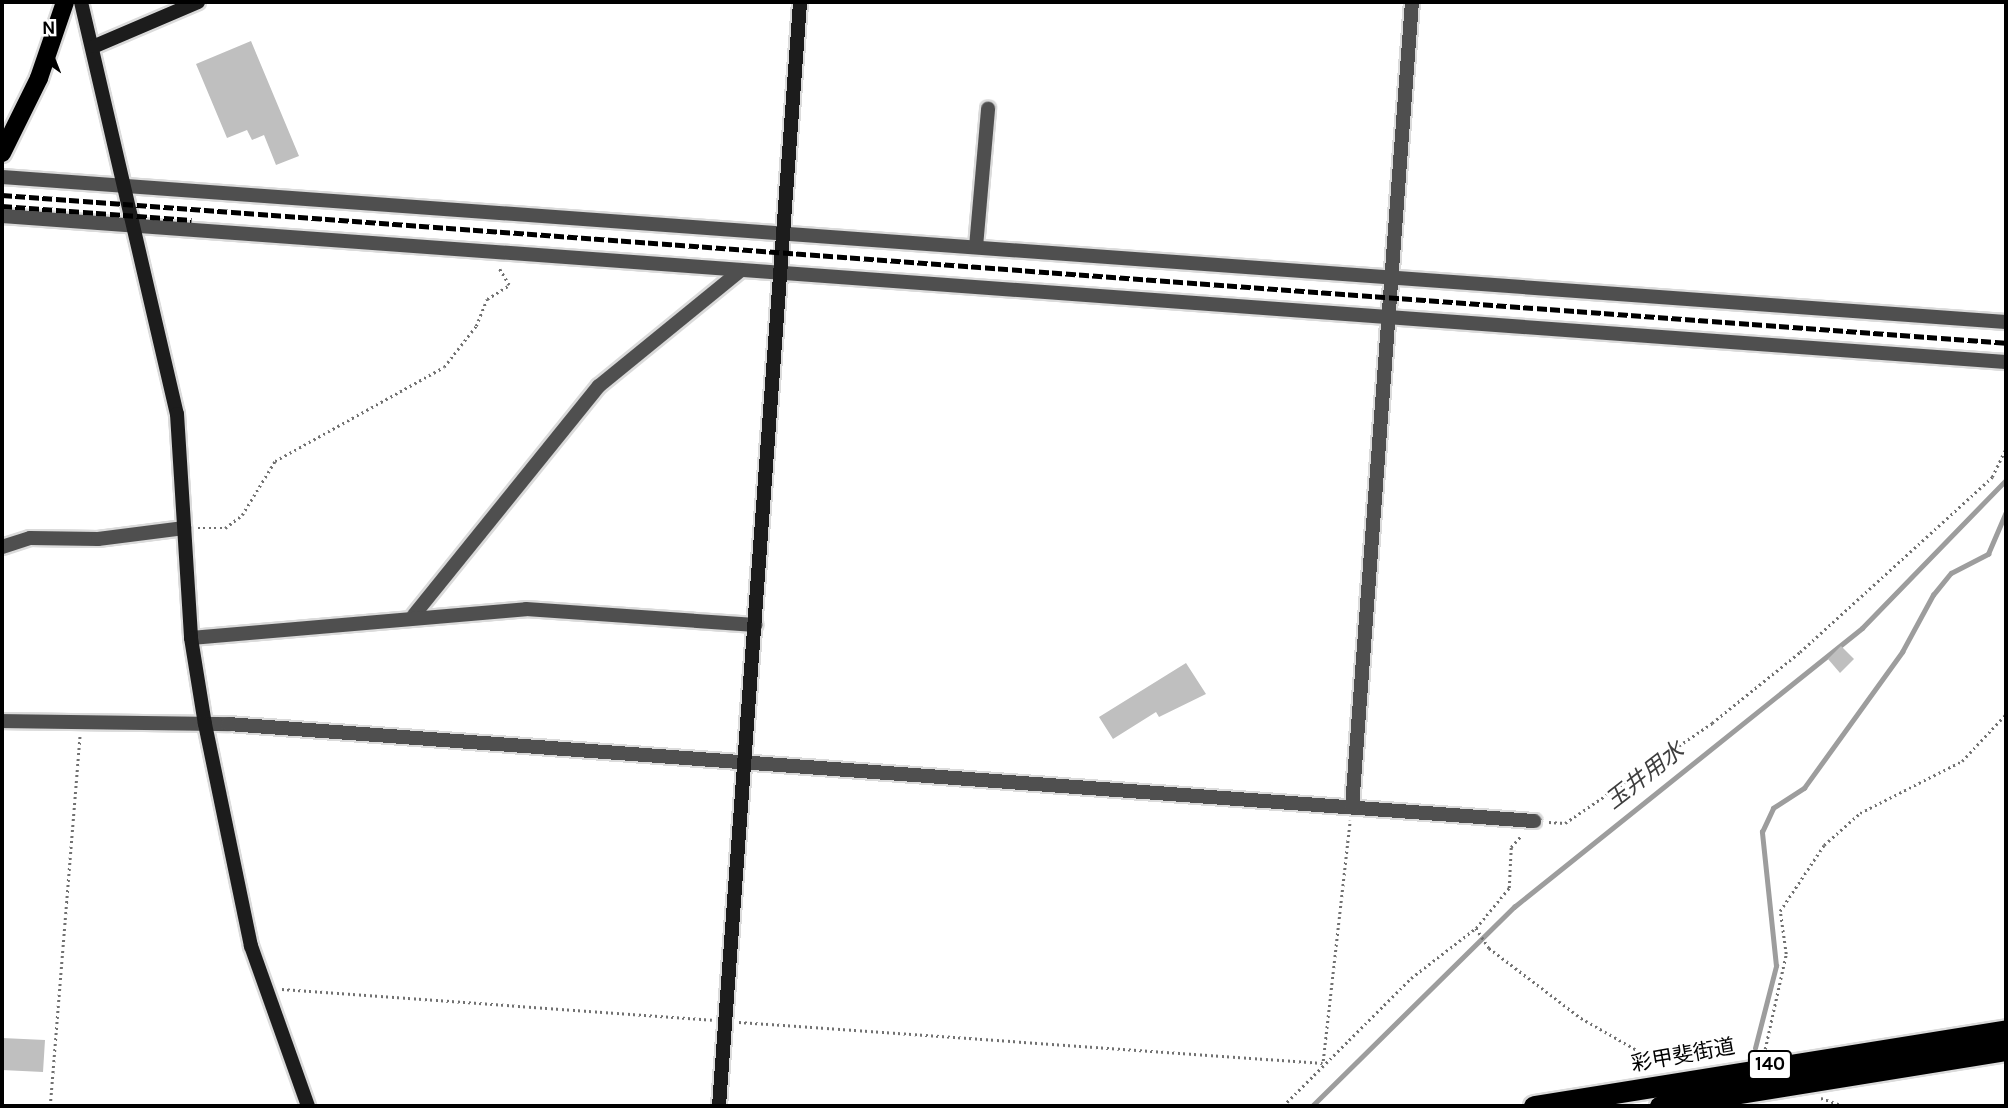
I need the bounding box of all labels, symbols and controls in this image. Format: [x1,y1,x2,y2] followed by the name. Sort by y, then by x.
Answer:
[14,14,84,84] north arrow
[42,17,56,39] text: N
[1600,737,1690,815] water label: 玉井用水
[1629,1033,1737,1077] street label: 彩甲斐街道
[1747,1050,1793,1080] road number: 140

